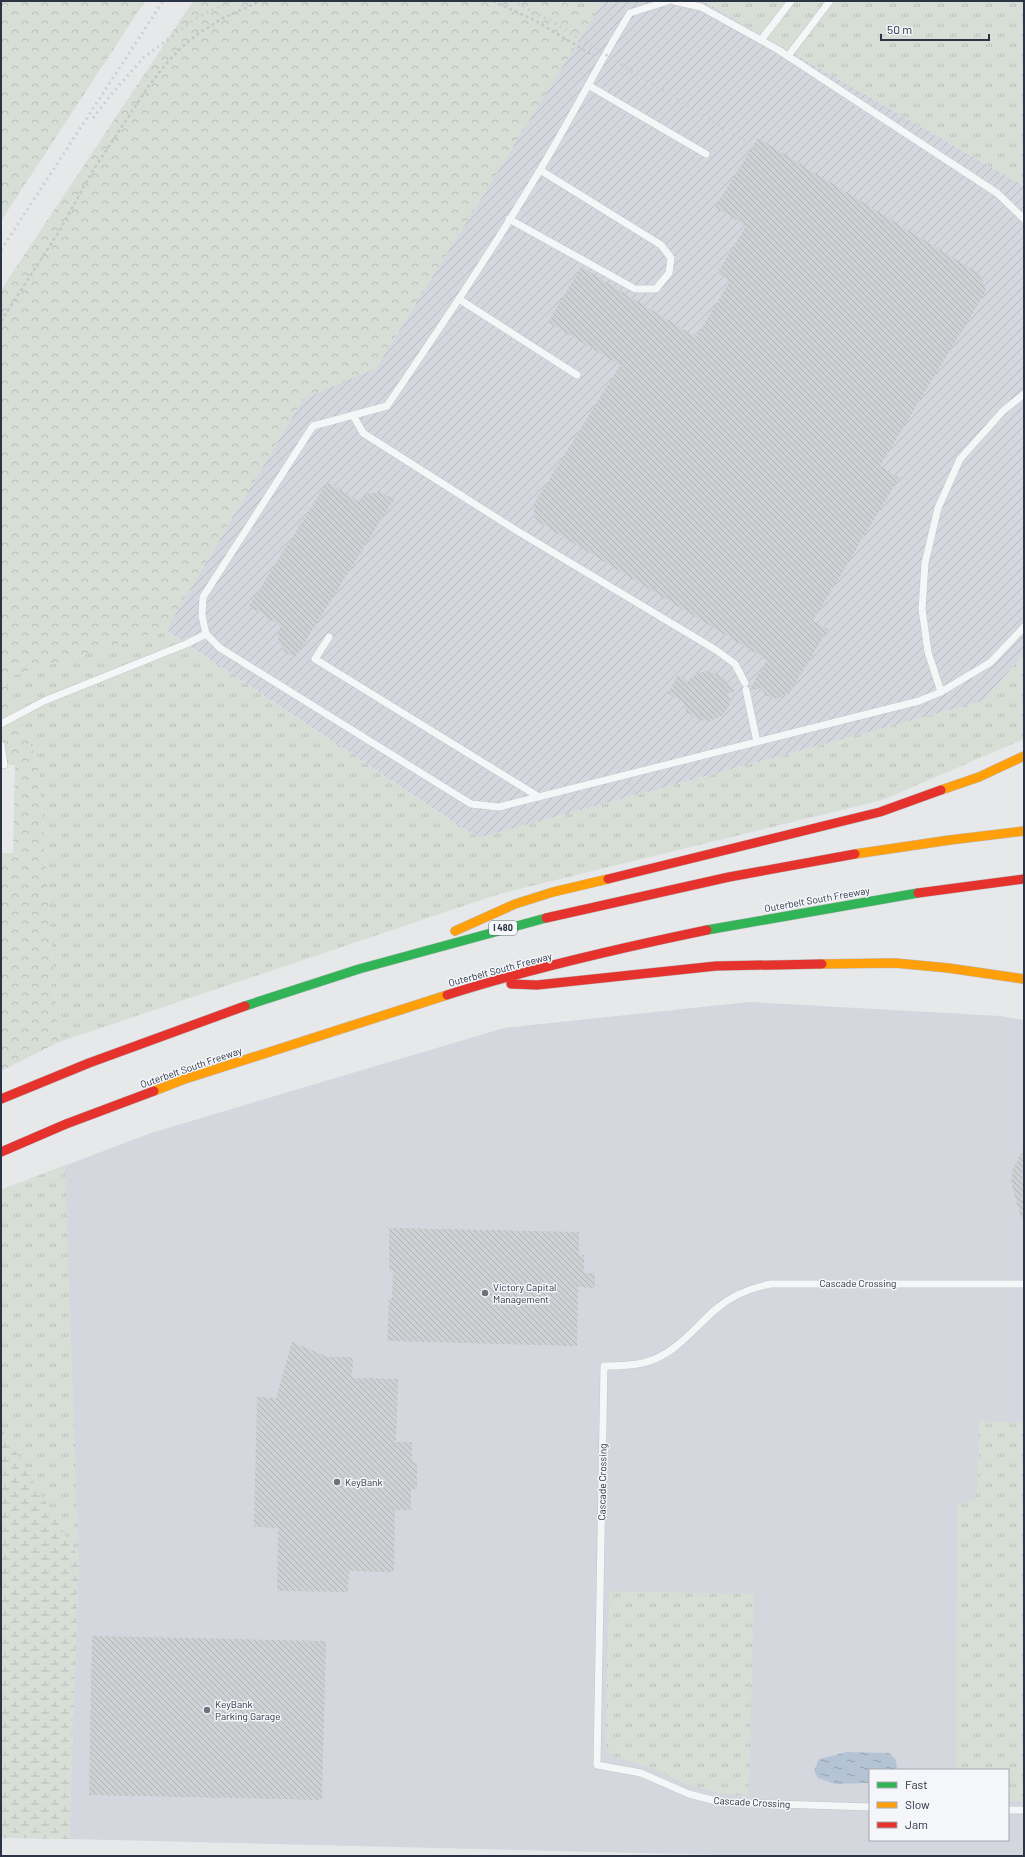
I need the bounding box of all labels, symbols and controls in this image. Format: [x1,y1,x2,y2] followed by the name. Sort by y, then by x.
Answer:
[881,16,989,42] scale bar
[887,22,912,36] text: 50 m
[763,884,871,914] street label: Outerbelt South Freeway
[489,921,517,935] road number: I 480
[447,949,554,989] street label: Outerbelt South Freeway
[139,1044,244,1090] street label: Outerbelt South Freeway
[820,1277,896,1289] street label: Cascade Crossing
[493,1281,556,1305] place label: Victory Capital Management
[480,1288,490,1298] marker: Victory Capital Management
[595,1443,609,1521] street label: Cascade Crossing
[345,1476,382,1488] place label: KeyBank
[332,1477,342,1487] marker: KeyBank
[215,1698,281,1722] place label: KeyBank Parking Garage
[202,1705,212,1715] marker: KeyBank Parking Garage
[869,1769,1009,1841] legend
[905,1777,928,1791] text: Fast
[713,1794,791,1810] street label: Cascade Crossing
[905,1797,930,1811] text: Slow
[905,1817,928,1831] text: Jam

